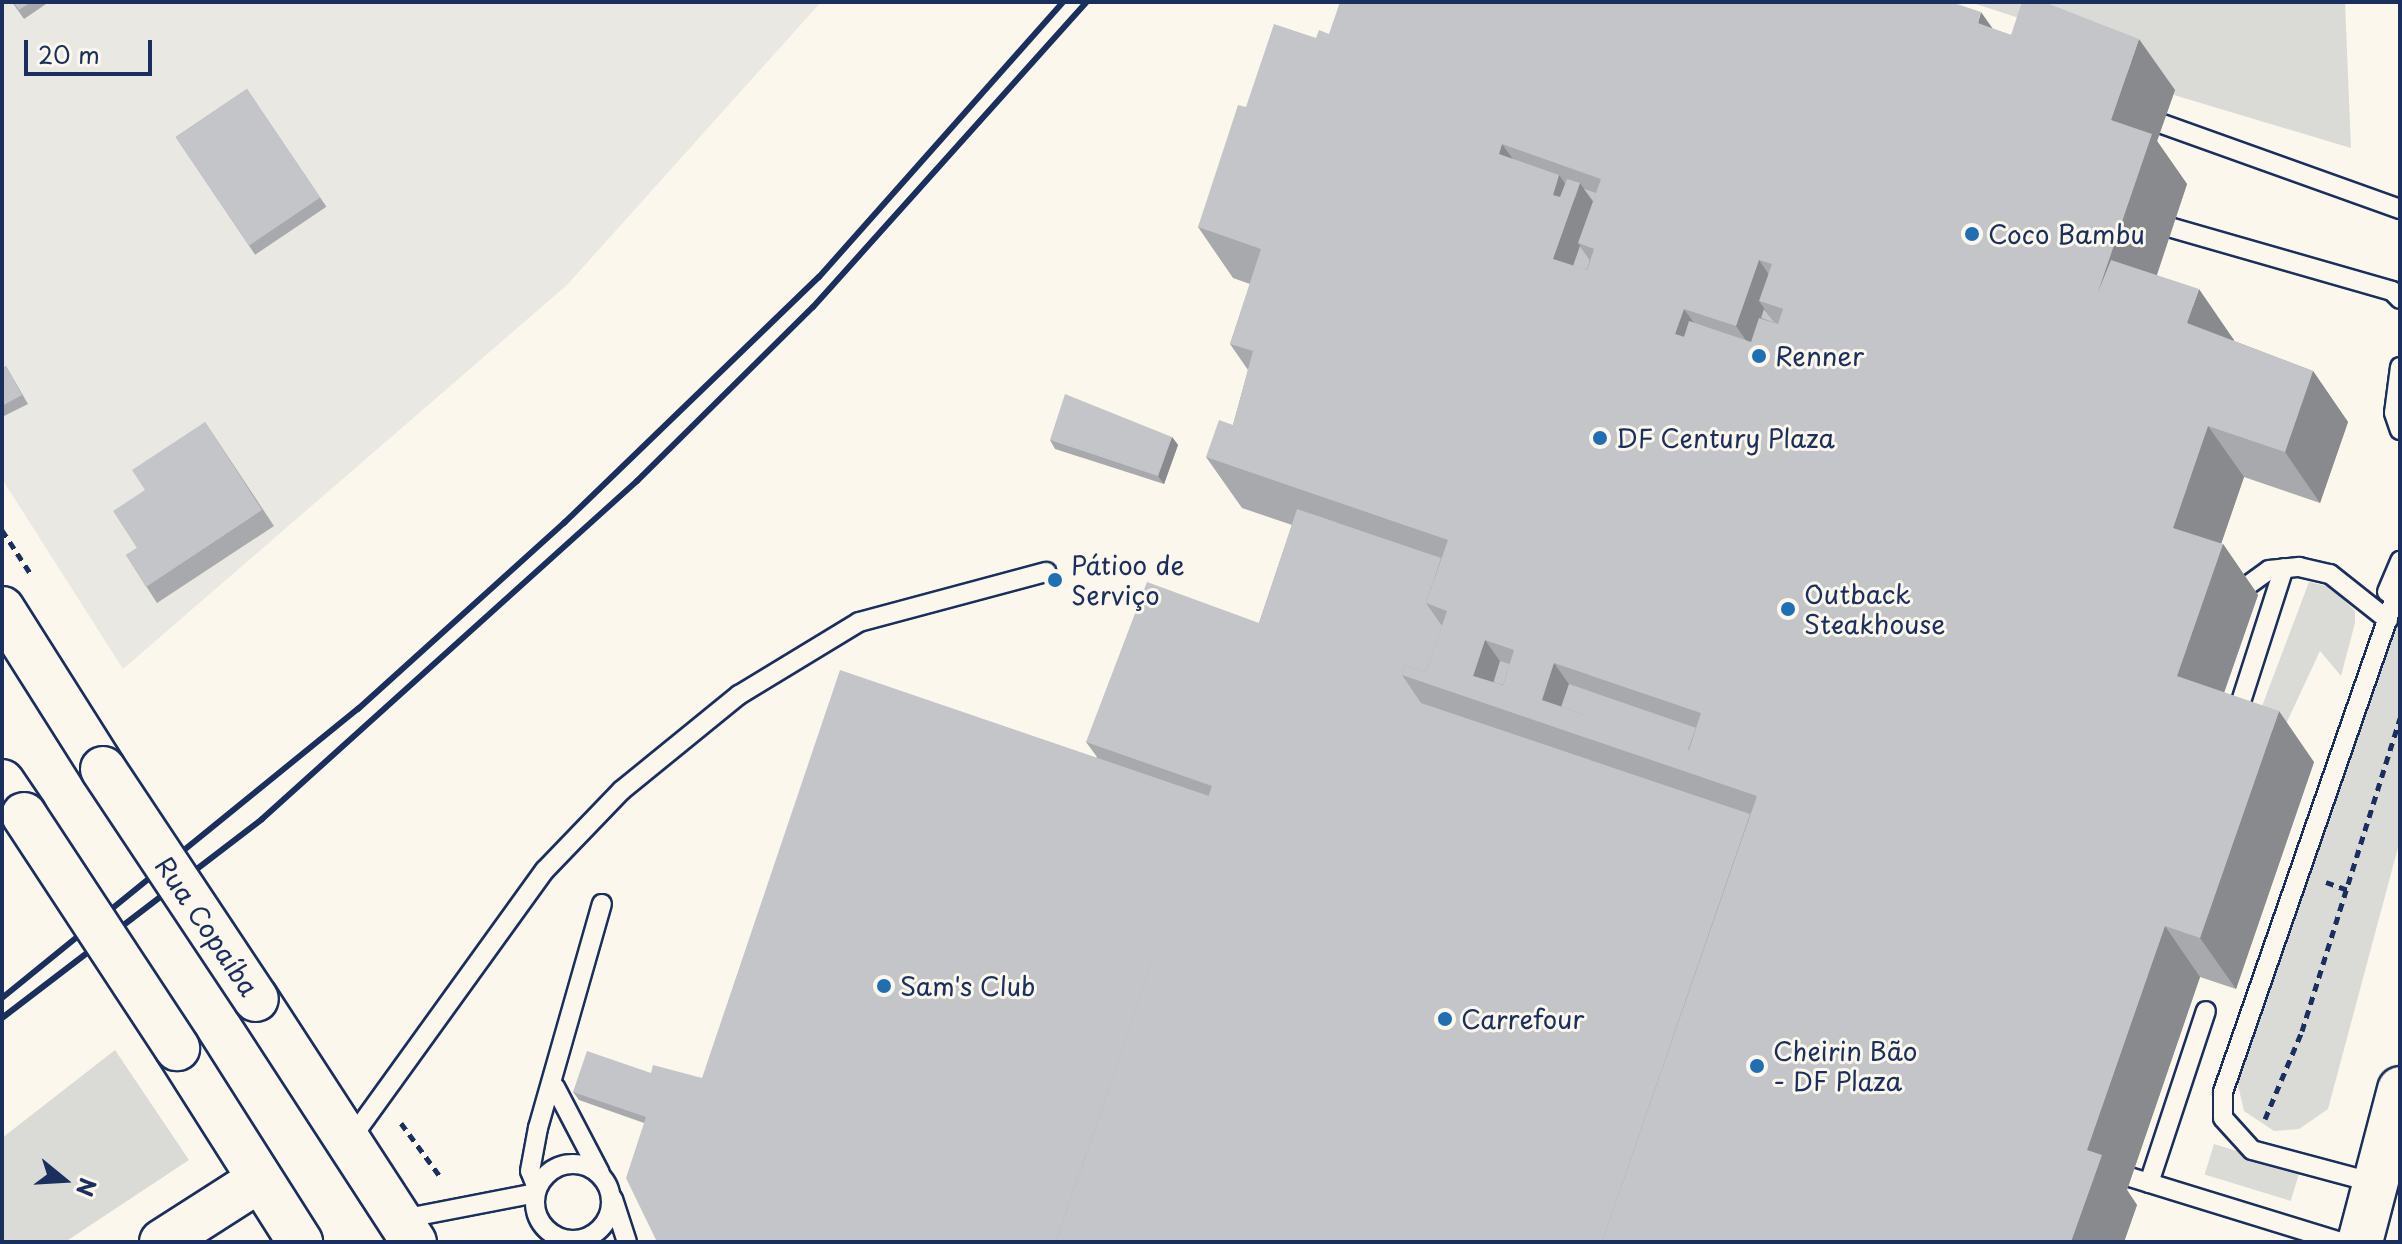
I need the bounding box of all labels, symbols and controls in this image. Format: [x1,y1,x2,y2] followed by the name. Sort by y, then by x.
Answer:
[28,24,156,74] scale bar
[38,36,100,72] text: 20 m
[1988,218,2146,250] place label: Coco Bambu
[1963,225,1981,243] marker: Coco Bambu
[1775,340,1864,372] place label: Renner
[1750,347,1768,365] marker: Renner
[1616,422,1837,454] place label: DF Century Plaza
[1591,429,1609,447] marker: DF Century Plaza
[1071,549,1185,610] place label: Pátioo de Serviço
[1046,571,1064,589] marker: Pátioo de Serviço
[1804,578,1945,640] place label: Outback Steakhouse
[1779,600,1797,618] marker: Outback Steakhouse
[149,850,265,1002] street label: Rua Copaíba
[900,970,1036,1002] place label: Sam's Club
[875,977,893,995] marker: Sam's Club
[1461,1003,1584,1035] place label: Carrefour
[1436,1010,1454,1028] marker: Carrefour
[1773,1035,1919,1096] place label: Cheirin Bão - DF Plaza
[1748,1057,1766,1075] marker: Cheirin Bão - DF Plaza
[24,1140,104,1220] north arrow
[69,1174,106,1201] text: N

